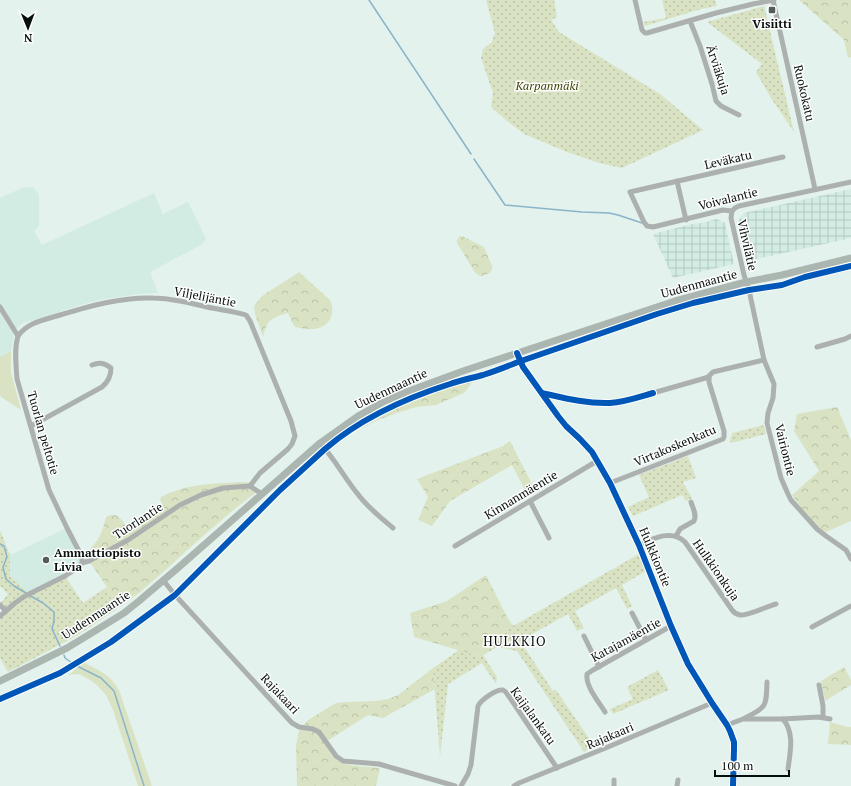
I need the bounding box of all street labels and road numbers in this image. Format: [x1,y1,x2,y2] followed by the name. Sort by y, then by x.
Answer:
[703,43,734,97] street label: Ärviäkuja
[791,63,818,123] street label: Ruokokatu
[703,147,753,172] street label: Leväkatu
[697,184,759,213] street label: Voivalantie
[734,218,761,272] street label: Vihvilätie
[659,266,739,301] street label: Uudenmaantie
[173,283,237,310] street label: Viljelijäntie
[352,365,430,412] street label: Uudenmaantie
[24,389,63,476] street label: Tuorlan peltotie
[632,421,718,470] street label: Virtakoskenkatu
[772,422,799,477] street label: Vairiontie
[482,467,560,522] street label: Kinnanmäentie
[110,499,165,542] street label: Tuorlantie
[636,525,675,589] street label: Hulkkiontie
[690,536,743,603] street label: Hulkkionkuja
[59,587,133,642] street label: Uudenmaantie
[588,614,663,665] street label: Katajamäentie
[258,670,303,717] street label: Rajakaari
[508,684,559,747] street label: Kaijalankatu
[584,719,636,752] street label: Rajakaari

